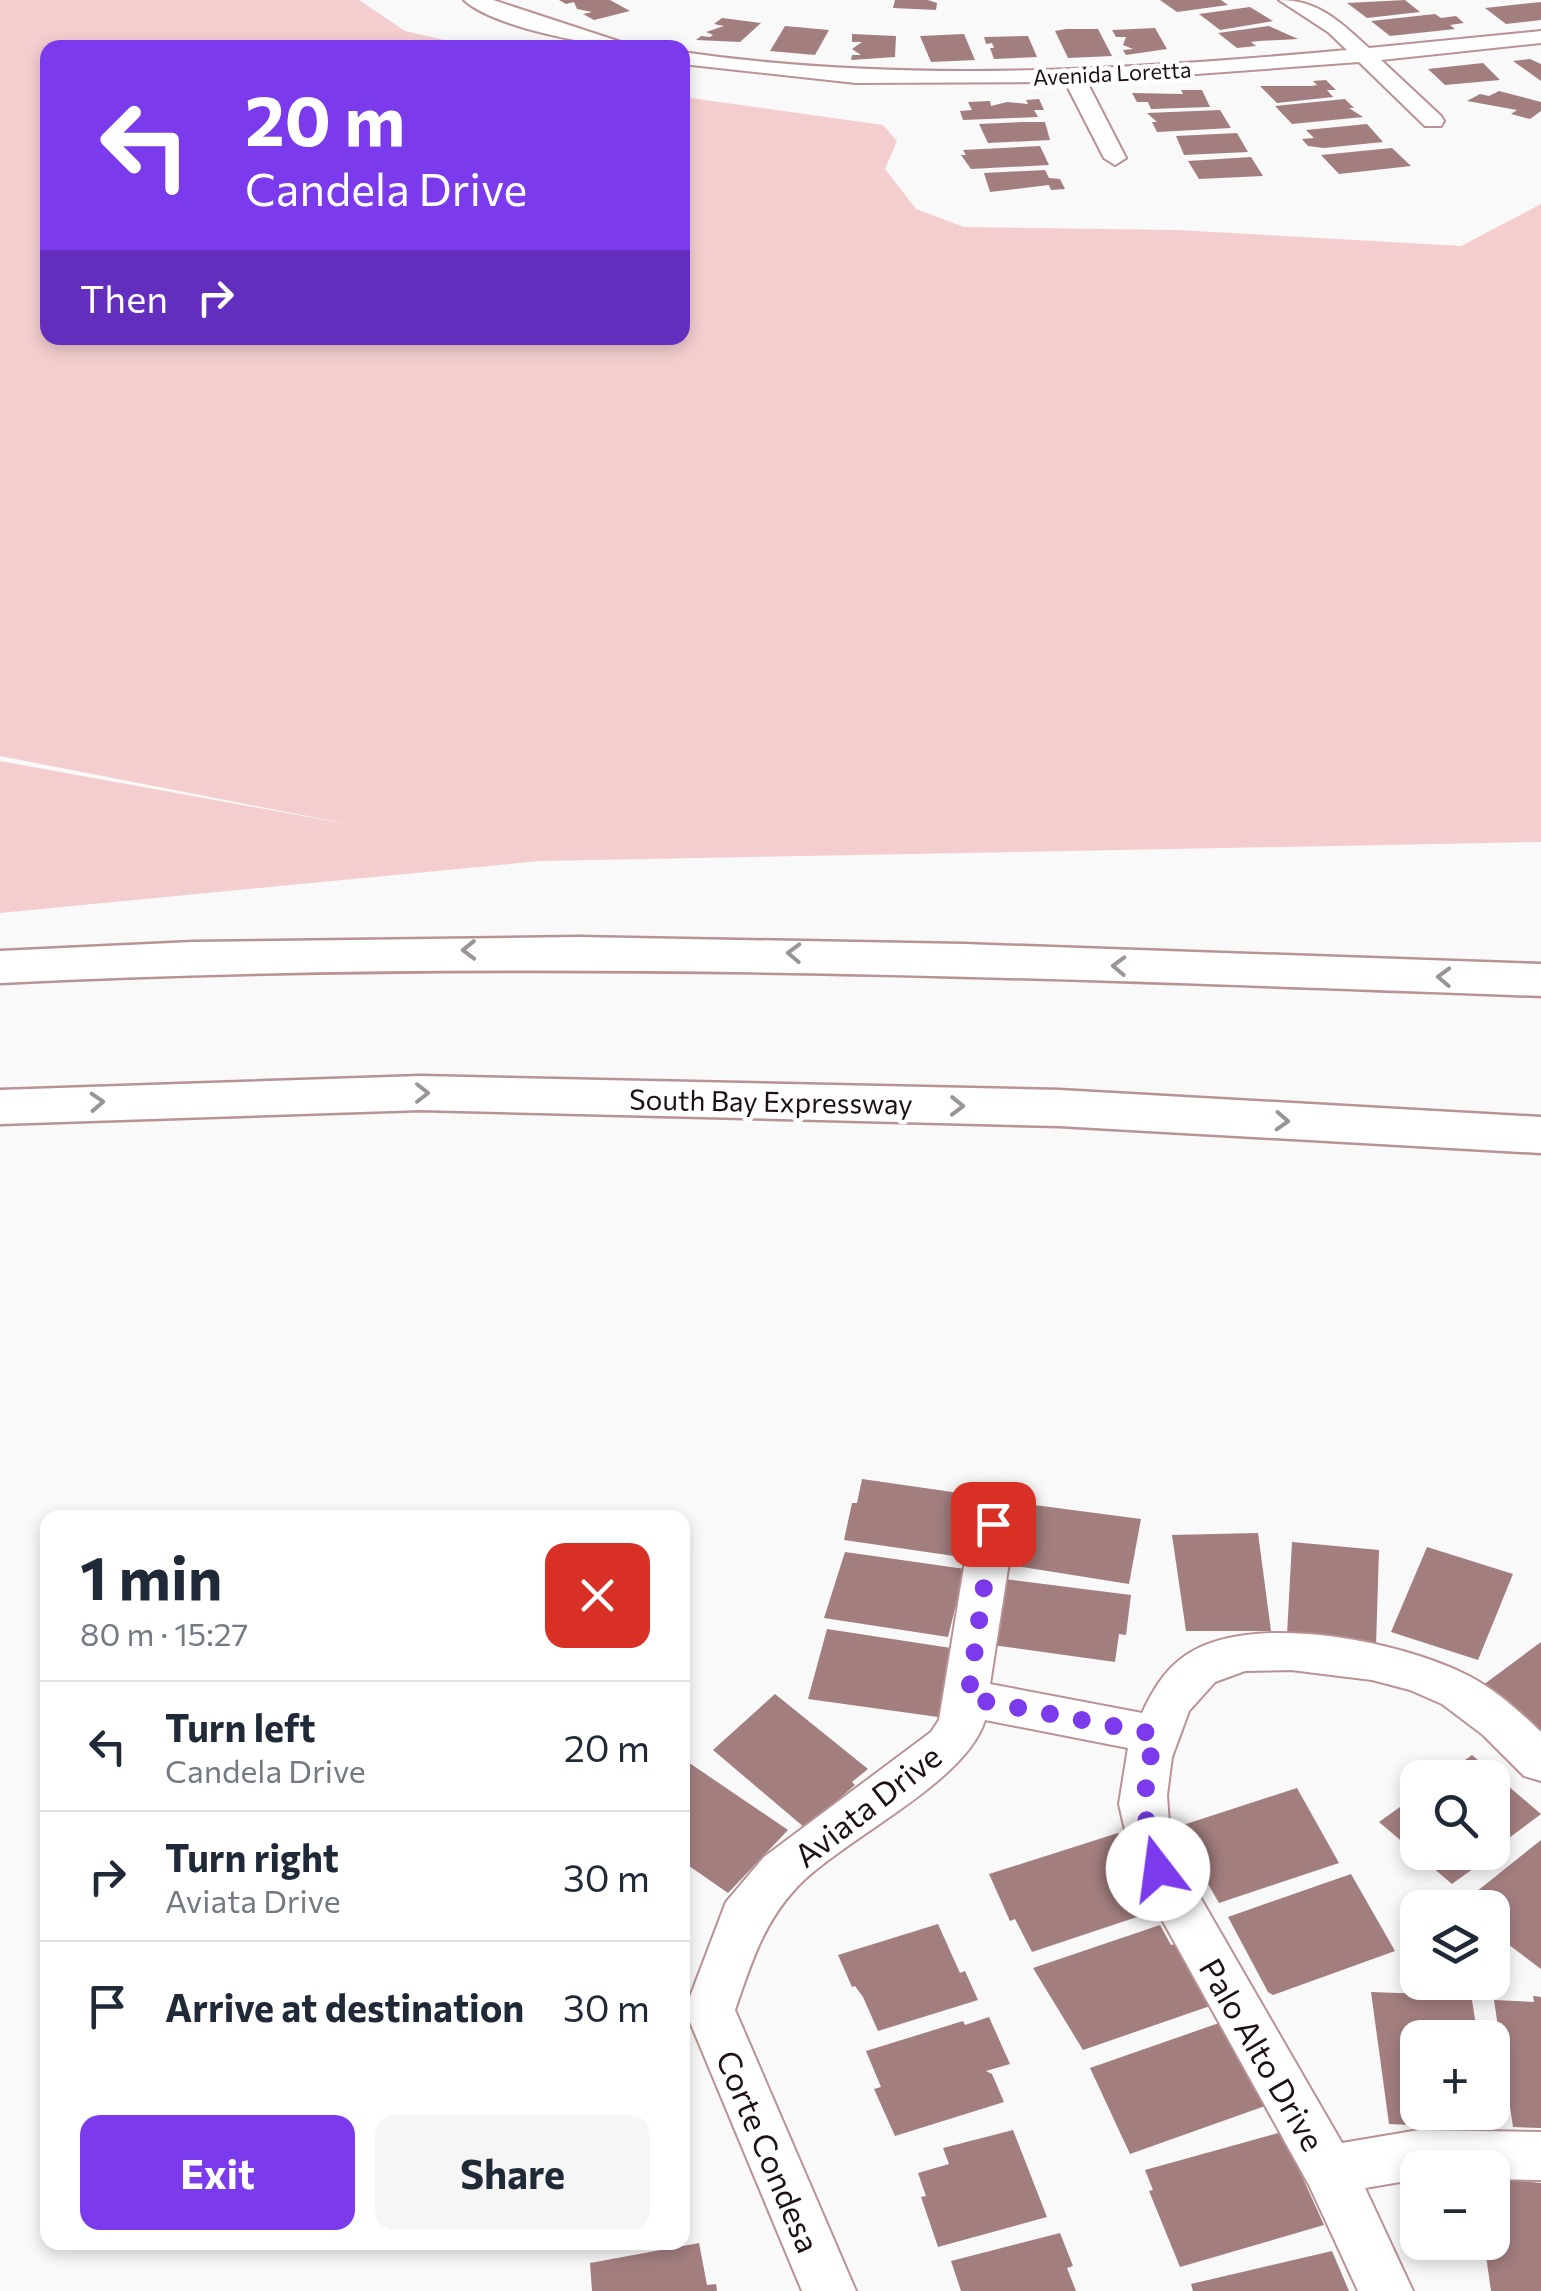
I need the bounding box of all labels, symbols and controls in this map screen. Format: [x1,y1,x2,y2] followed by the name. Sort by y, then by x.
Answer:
[1032,55,1192,91] street label: Avenida Loretta
[245,75,405,160] text: 20 m
[80,80,210,210] icon: left
[245,160,527,215] text: Candela Drive
[188,270,243,325] icon: right
[80,274,168,321] text: Then
[461,939,476,961] one-way arrow
[785,943,801,964] one-way arrow
[1110,955,1126,976] one-way arrow
[1435,966,1451,987] one-way arrow
[416,1082,431,1104] one-way arrow
[629,1082,913,1120] street label: South Bay Expressway
[90,1092,106,1113] one-way arrow
[950,1095,966,1116] one-way arrow
[1274,1110,1290,1131] one-way arrow
[951,1482,1036,1567] pin
[966,1497,1021,1552] icon: arrive
[80,1539,222,1612] text: 1 min
[545,1543,650,1648] button: close
[80,1613,248,1653] text: 80 m · 15:27
[165,1703,316,1750] text: Turn left
[80,1719,135,1774] icon: left
[564,1723,650,1770] text: 20 m
[786,1735,948,1875] street label: Aviata Drive
[165,1750,366,1790] text: Candela Drive
[1400,1760,1510,2260] map controls
[1400,1760,1510,1870] button: search
[1106,1817,1210,1921] position arrow
[165,1833,339,1880] text: Turn right
[80,1849,135,1904] icon: right
[563,1853,650,1900] text: 30 m
[165,1880,341,1920] text: Aviata Drive
[1400,1890,1510,2000] button: layers
[1192,1951,1334,2157] street label: Palo Alto Drive
[80,1979,135,2034] icon: arrive
[165,1983,524,2030] text: Arrive at destination
[563,1983,650,2030] text: 30 m
[1400,2020,1510,2130] button: +
[708,2044,830,2258] street label: Corte Condesa
[80,2115,355,2230] button: Exit
[375,2115,650,2230] button: Share
[1400,2150,1510,2260] button: −

